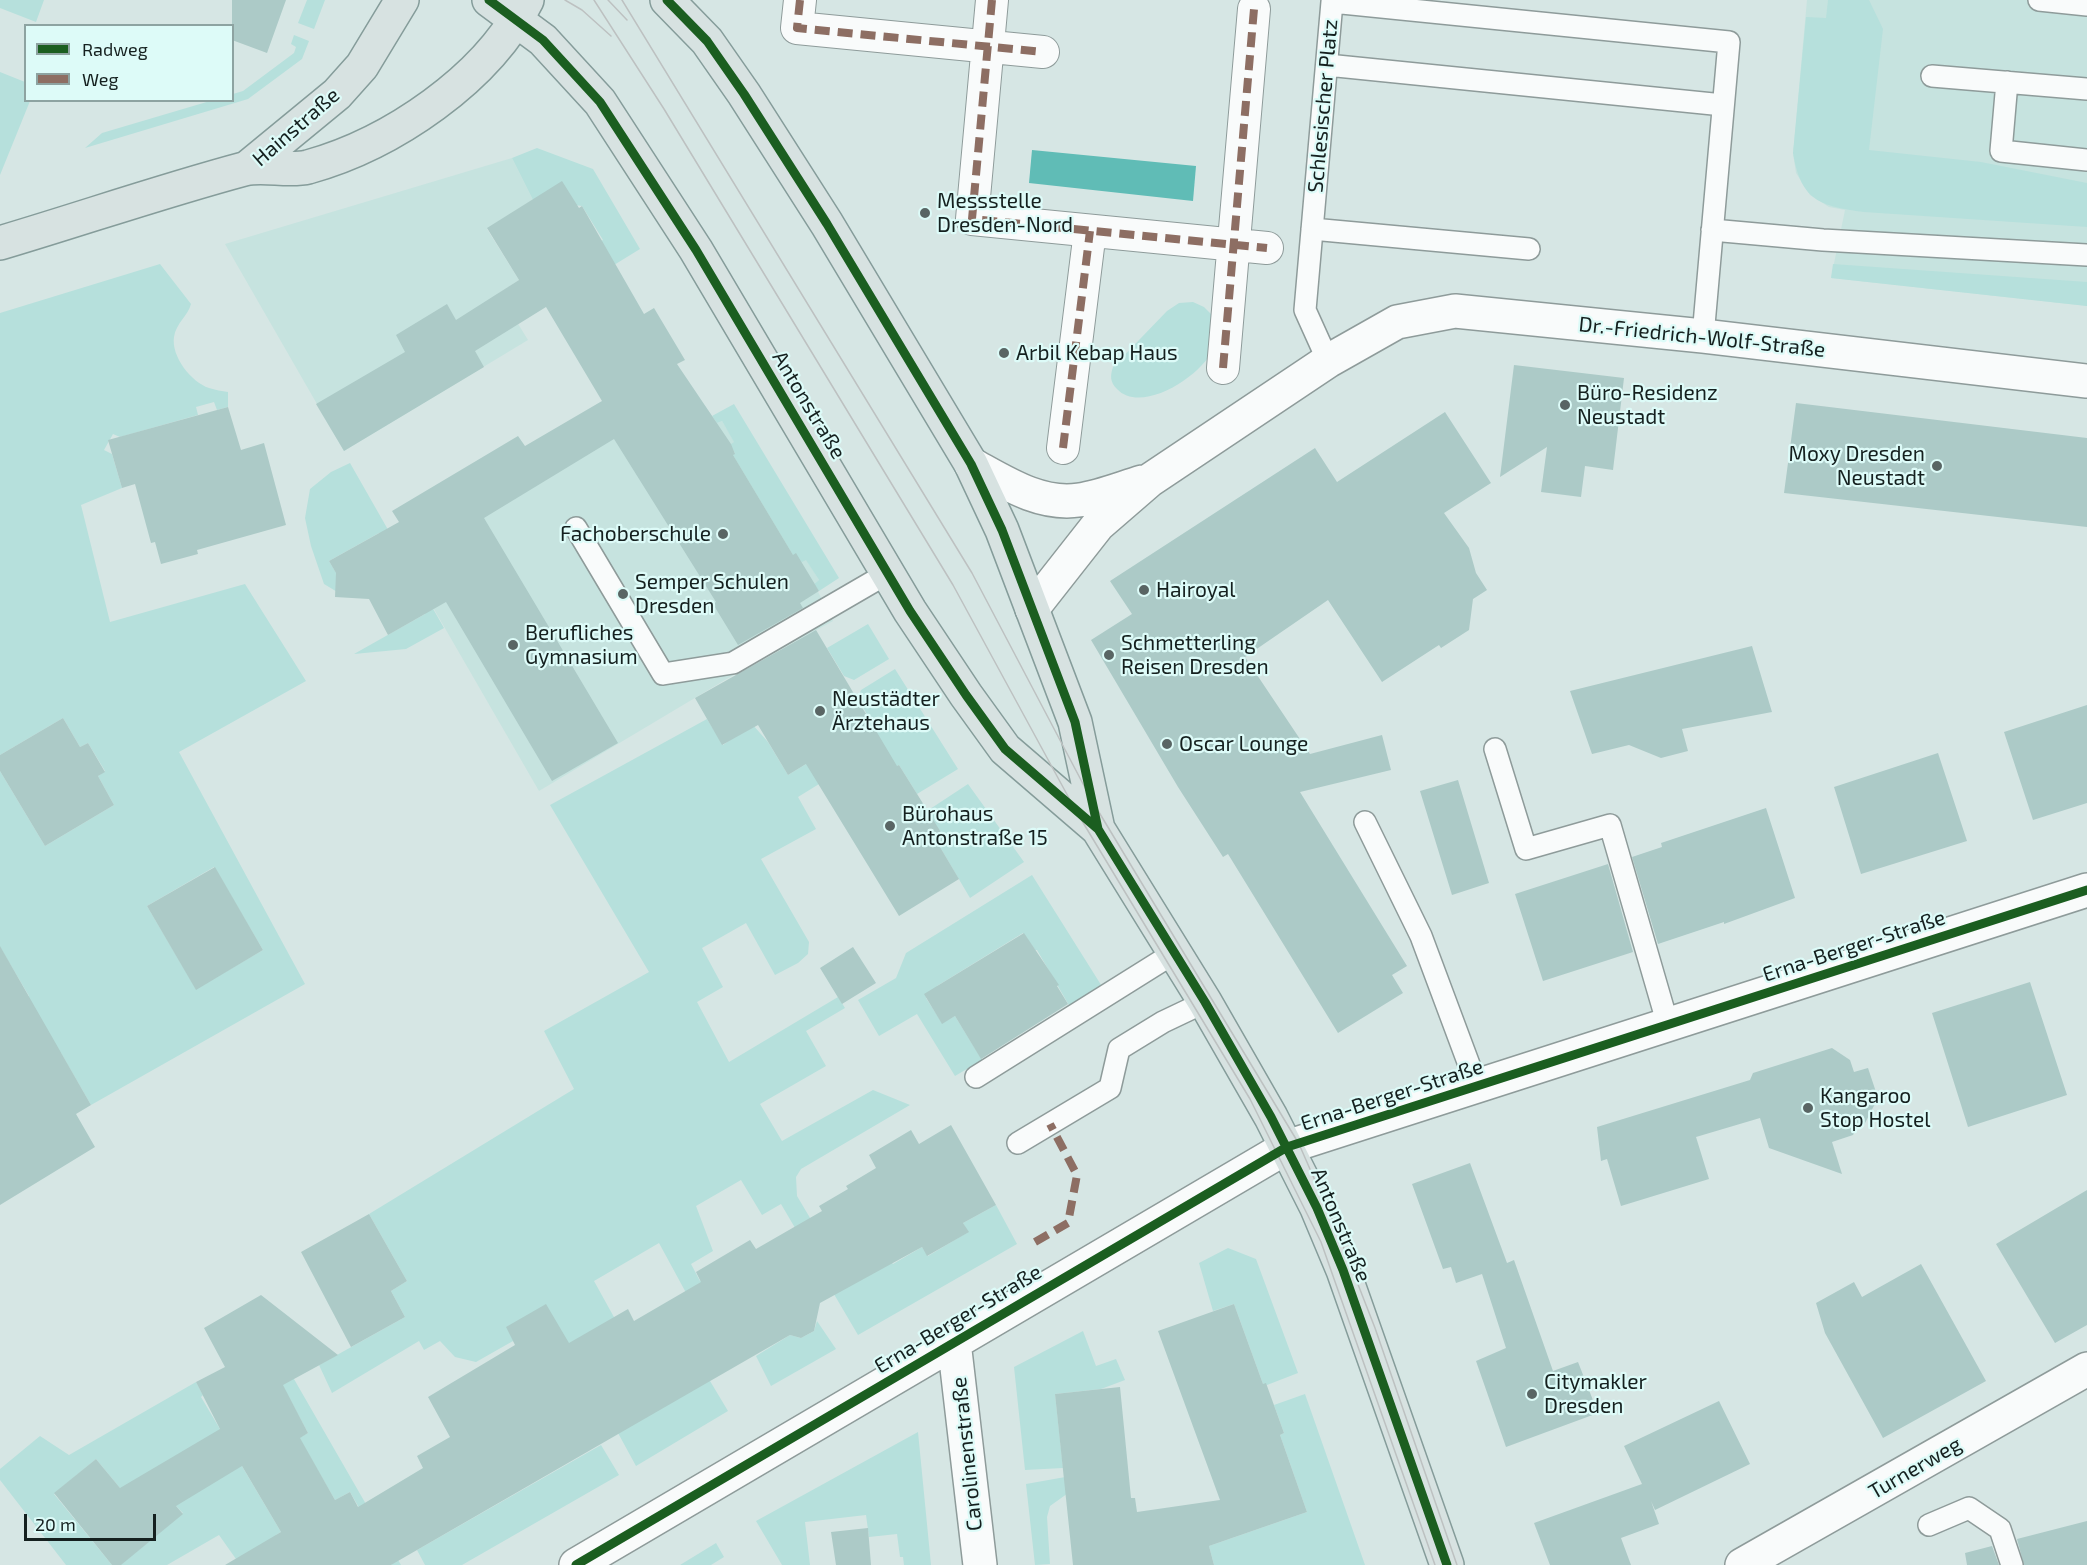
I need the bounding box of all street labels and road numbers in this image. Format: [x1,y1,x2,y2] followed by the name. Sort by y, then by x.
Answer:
[1303,18,1343,194] street label: Schlesischer Platz
[247,82,345,172] street label: Hainstraße
[1577,312,1827,362] street label: Dr.-Friedrich-Wolf-Straße
[767,346,851,464] street label: Antonstraße
[1759,905,1949,987] street label: Erna-Berger-Straße
[1297,1054,1487,1136] street label: Erna-Berger-Straße
[1306,1164,1376,1286] street label: Antonstraße
[870,1259,1046,1379] street label: Erna-Berger-Straße
[946,1376,988,1532] street label: Carolinenstraße
[1864,1431,1966,1505] street label: Turnerweg

